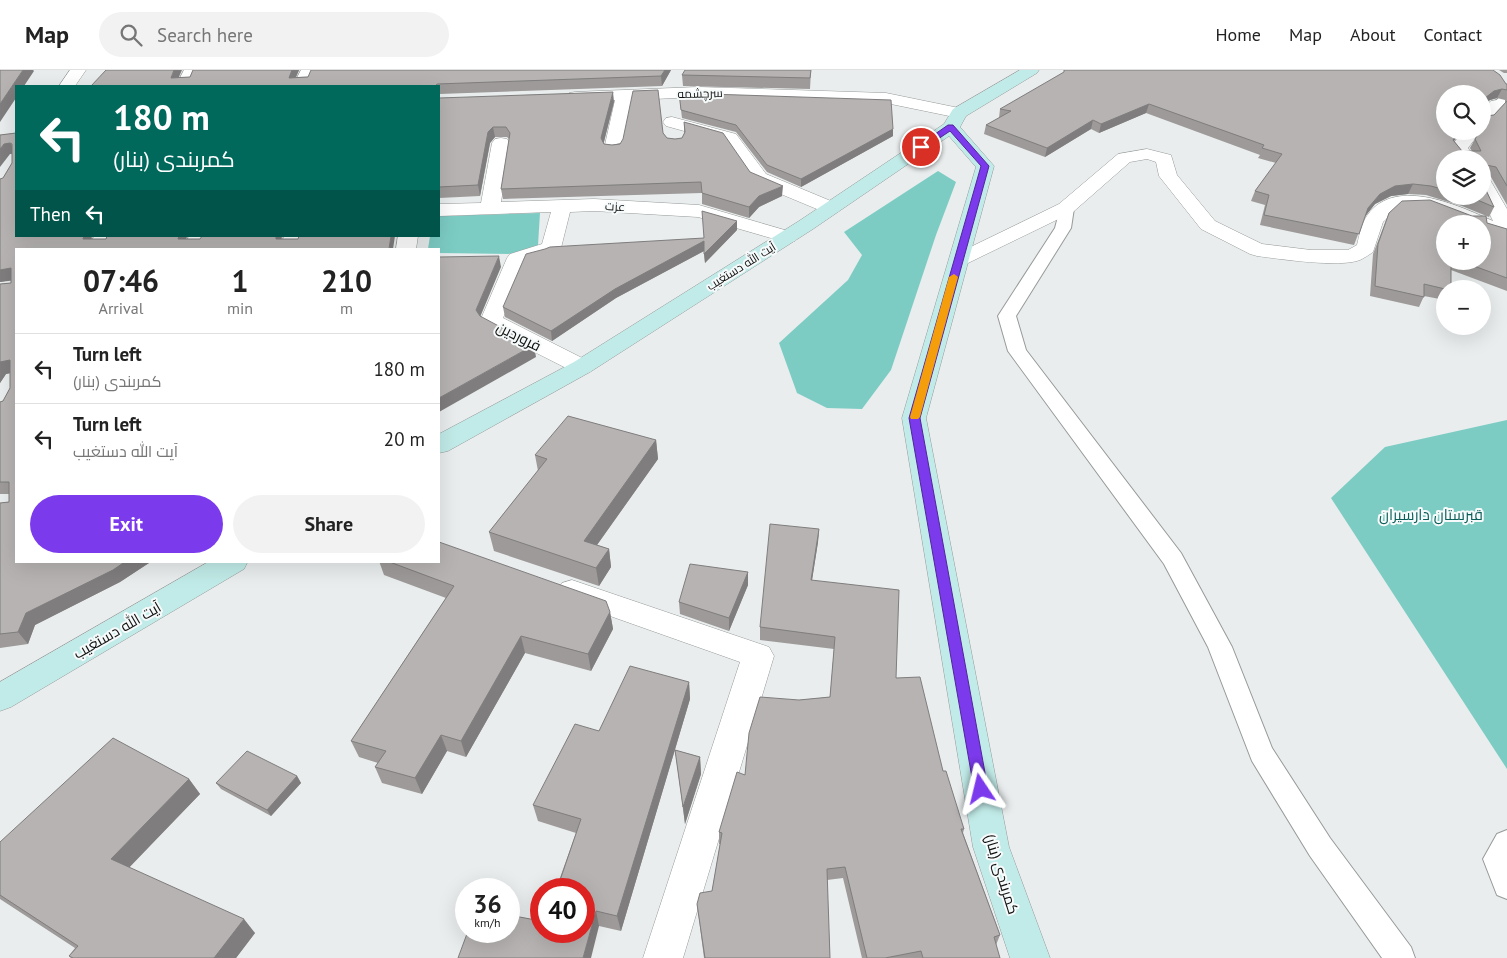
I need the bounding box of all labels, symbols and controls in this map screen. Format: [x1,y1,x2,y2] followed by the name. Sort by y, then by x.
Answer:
[99,12,449,57] search box
[25,19,69,50] text: Map
[117,21,145,49] icon: search
[157,23,253,47] text: Search here
[1215,23,1261,46] text: Home
[1289,23,1322,46] text: Map
[1350,23,1396,46] text: About
[1424,23,1482,46] text: Contact
[677,85,723,103] street label: سرچشمه
[1436,85,1491,335] map controls
[1436,85,1491,140] button: search
[113,94,210,140] text: 180 m
[30,105,95,170] icon: left
[900,126,942,168] pin
[907,133,935,161] icon: arrive
[113,145,235,173] text: کمربندی (بنار)
[1436,150,1491,205] button: layers
[605,198,625,214] street label: عزت
[81,200,109,228] icon: left
[30,202,71,226] text: Then
[1436,215,1491,270] button: +
[704,238,779,293] street label: آیت الله دستغیب
[83,261,159,300] text: 07:46
[232,261,249,300] text: 1
[321,261,372,300] text: 210
[1436,280,1491,335] button: −
[99,298,143,318] text: Arrival
[227,298,253,318] text: min
[340,298,353,318] text: m
[493,317,544,356] street label: فروردین
[73,342,142,366] text: Turn left
[30,355,58,383] icon: left
[373,357,425,381] text: 180 m
[73,371,162,391] text: کمربندی (بنار)
[73,412,142,436] text: Turn left
[30,425,58,453] icon: left
[384,427,425,451] text: 20 m
[73,441,178,461] text: آیت الله دستغیب
[30,495,223,553] button: Exit
[233,495,425,553] button: Share
[1379,505,1483,525] park label: قبرستان دارسیران
[70,597,164,663] street label: آیت الله دستغیب
[954,762,1006,814] position arrow
[980,831,1023,917] street label: کمربندی (بنار)
[530,878,595,943] speed limit sign: 40
[473,888,502,920] text: 36
[474,915,501,930] text: km/h

